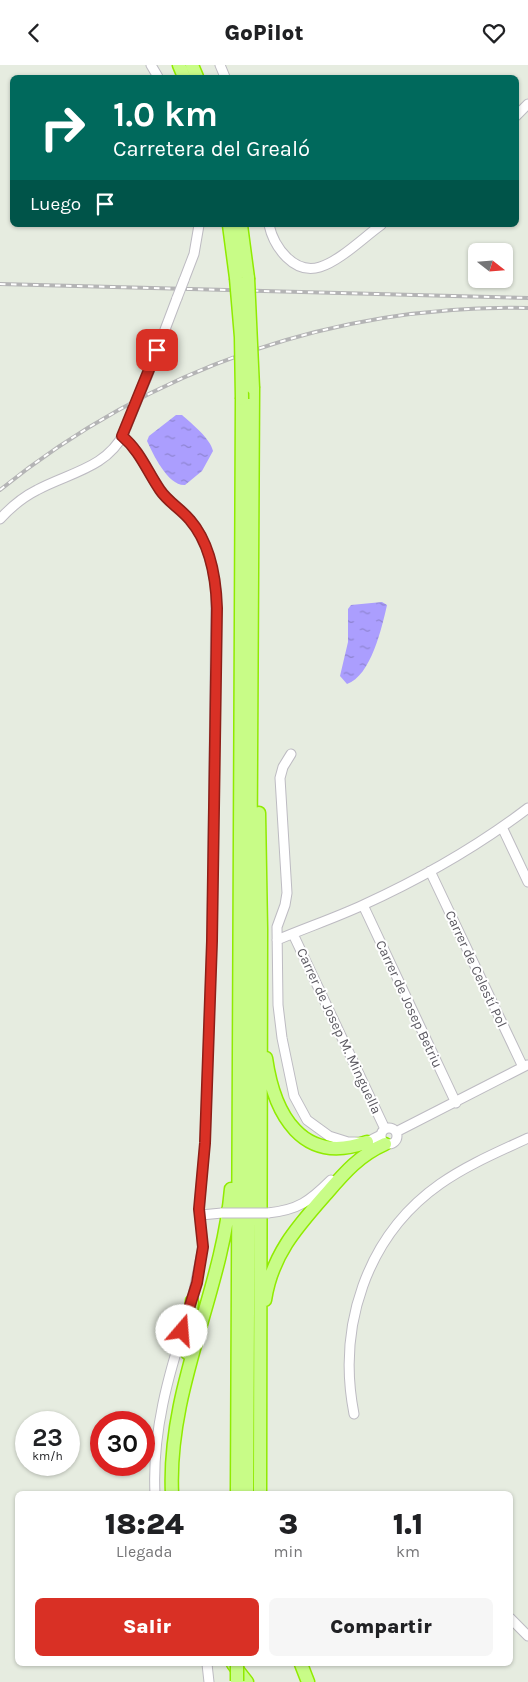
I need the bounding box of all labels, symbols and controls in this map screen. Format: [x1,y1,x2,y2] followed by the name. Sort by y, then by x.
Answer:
[20,19,48,47] icon: back
[480,19,508,47] icon: heart
[224,20,304,46] text: GoPilot
[113,94,218,135] text: 1.0 km
[30,95,95,160] icon: right
[113,136,310,162] text: Carretera del Grealó
[91,190,119,218] icon: arrive
[30,193,81,215] text: Luego
[468,243,512,287] north arrow
[468,243,513,288] map controls
[136,329,178,371] pin
[143,336,171,364] icon: arrive
[441,908,511,1030] street label: Carrer de Celestí Pol
[372,937,446,1071] street label: Carrer de Josep Betriu
[293,945,385,1117] street label: Carrer de Josep M. Minguella
[155,1304,207,1356] position arrow
[90,1411,155,1476] speed limit sign: 30
[32,1423,63,1452] text: 23
[32,1449,63,1463] text: km/h
[105,1506,184,1542] text: 18:24
[278,1506,298,1542] text: 3
[393,1506,423,1542] text: 1.1
[116,1542,172,1561] text: Llegada
[274,1542,303,1561] text: min
[396,1542,420,1561] text: km
[35,1598,259,1656] button: Salir
[269,1598,493,1656] button: Compartir

